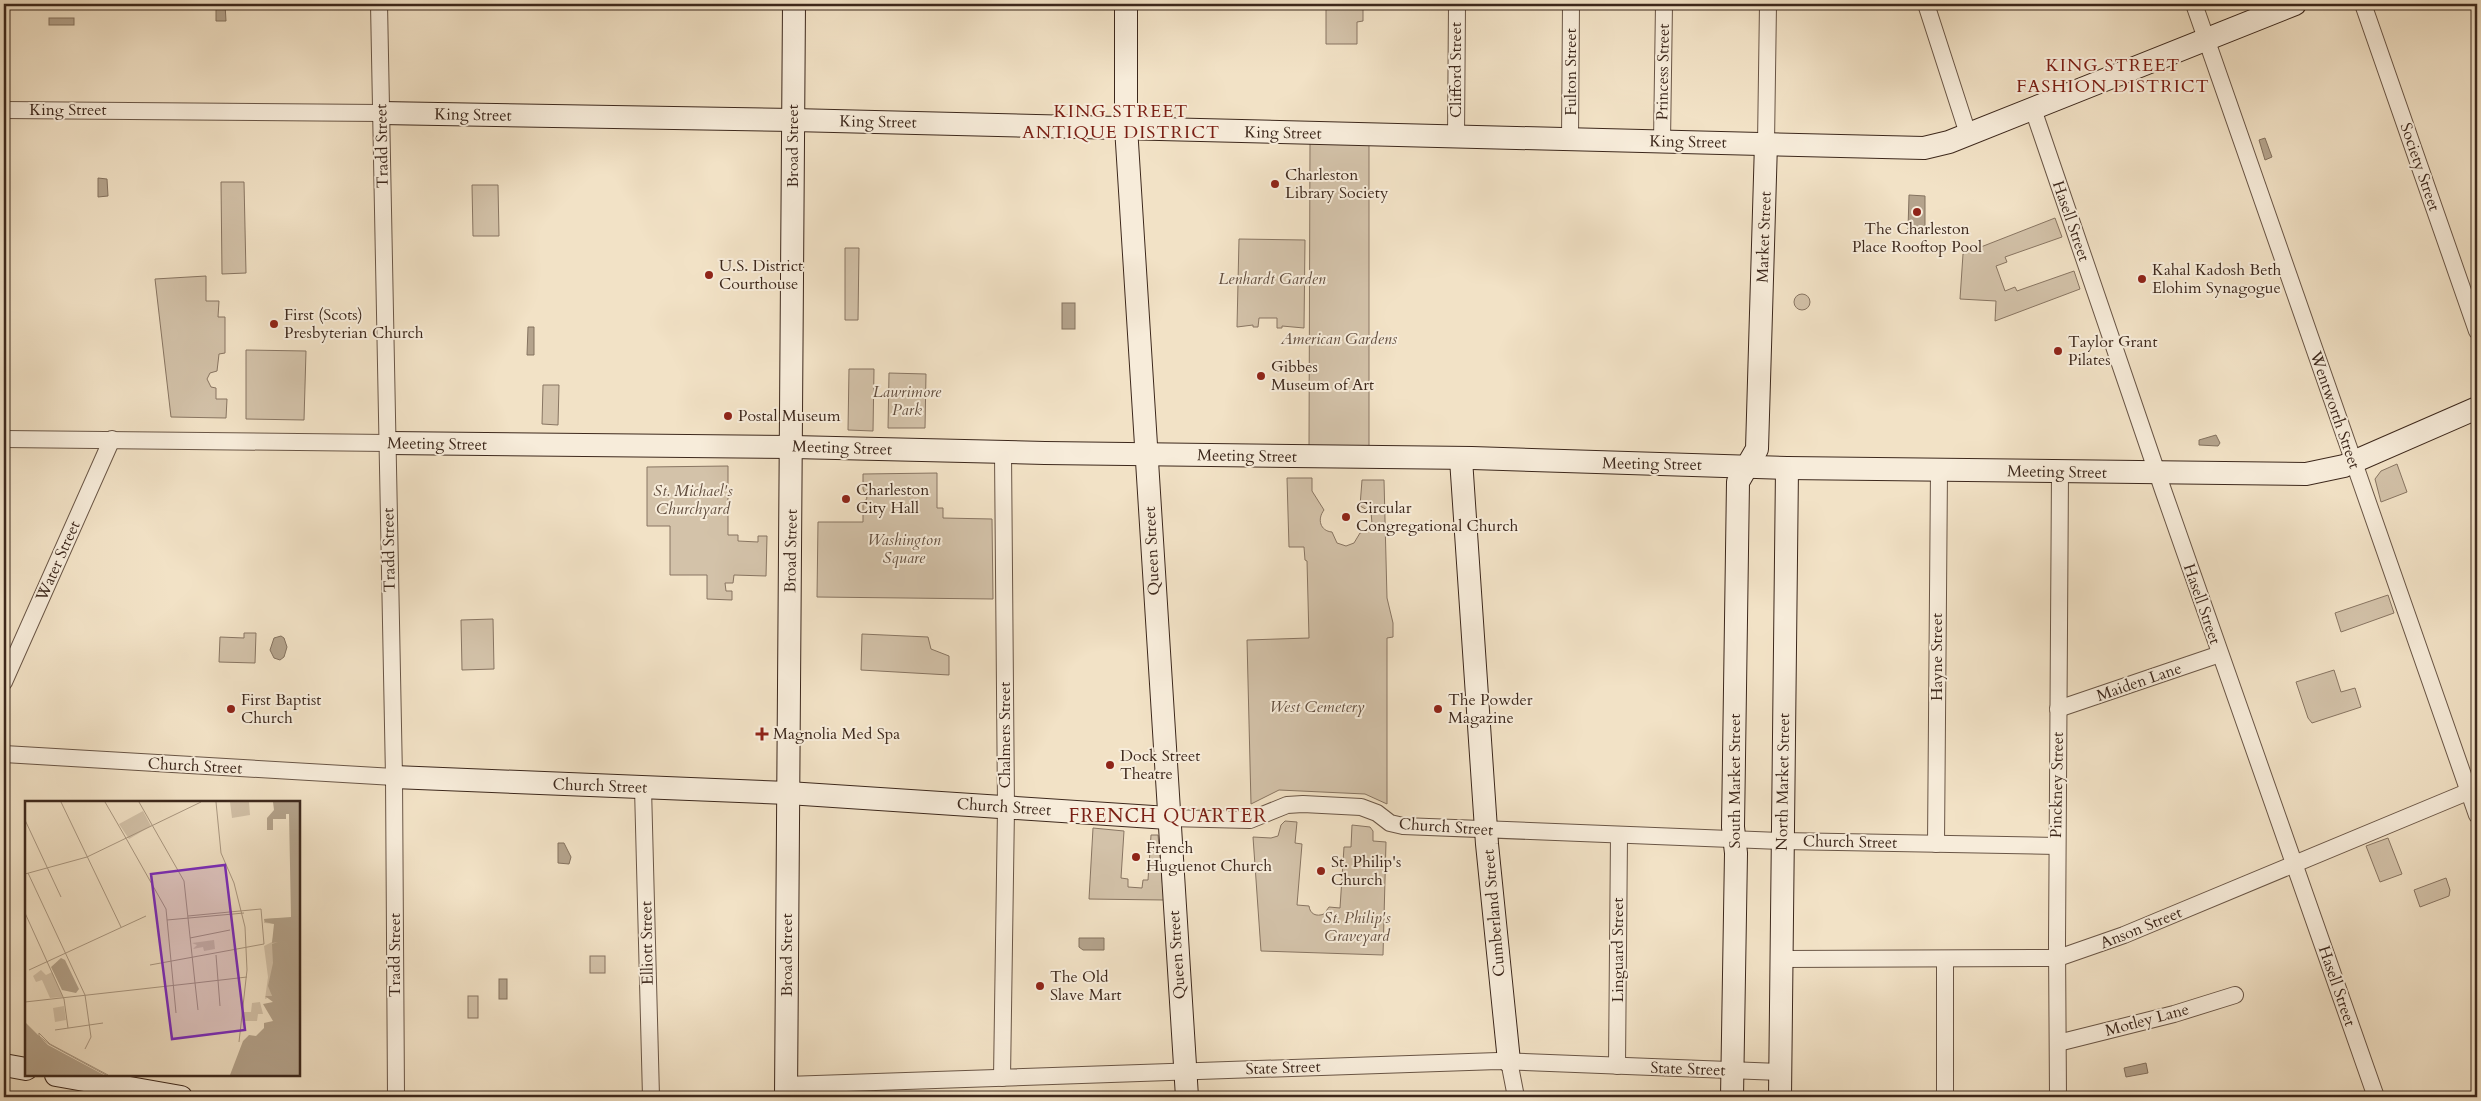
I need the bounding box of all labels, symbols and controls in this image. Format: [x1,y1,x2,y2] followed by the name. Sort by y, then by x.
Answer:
[1445,22,1467,118] street label: Clifford Street
[1651,23,1675,121] street label: Princess Street
[1560,28,1582,116] street label: Fulton Street
[2016,53,2210,99] district label: KING STREET FASHION DISTRICT
[29,99,107,121] street label: King Street
[1022,99,1220,145] district label: KING STREET ANTIQUE DISTRICT
[434,103,512,127] street label: King Street
[370,104,394,188] street label: Tradd Street
[782,104,804,188] street label: Broad Street
[839,110,917,134] street label: King Street
[2395,120,2445,214] street label: Society Street
[1244,121,1322,145] street label: King Street
[1649,130,1727,154] street label: King Street
[1285,164,1389,204] place label: Charleston Library Society
[1269,178,1281,190] marker: Charleston Library Society
[2047,178,2095,264] street label: Hasell Street
[1751,191,1777,283] street label: Market Street
[1911,206,1923,218] marker: The Charleston Place Rooftop Pool
[1852,218,1982,258] place label: The Charleston Place Rooftop Pool
[719,255,803,295] place label: U.S. District Courthouse
[2152,259,2281,299] place label: Kahal Kadosh Beth Elohim Synagogue
[1218,268,1326,290] park label: Lenhardt Garden
[703,269,715,281] marker: U.S. District Courthouse
[2136,273,2148,285] marker: Kahal Kadosh Beth Elohim Synagogue
[284,304,424,344] place label: First (Scots) Presbyterian Church
[268,318,280,330] marker: First (Scots) Presbyterian Church
[1280,328,1398,350] park label: American Gardens
[2068,331,2158,371] place label: Taylor Grant Pilates
[2052,345,2064,357] marker: Taylor Grant Pilates
[2304,347,2365,472] street label: Wentworth Street
[1271,356,1374,396] place label: Gibbes Museum of Art
[1255,370,1267,382] marker: Gibbes Museum of Art
[873,381,942,421] park label: Lawrimore Park
[738,405,841,427] place label: Postal Museum
[722,410,734,422] marker: Postal Museum
[387,432,487,456] street label: Meeting Street
[792,435,892,461] street label: Meeting Street
[1197,444,1297,468] street label: Meeting Street
[1602,452,1702,476] street label: Meeting Street
[2007,460,2107,484] street label: Meeting Street
[856,479,929,519] place label: Charleston City Hall
[653,480,733,520] park label: St. Michael's Churchyard
[840,493,852,505] marker: Charleston City Hall
[1356,497,1518,537] place label: Circular Congregational Church
[1139,506,1165,596] street label: Queen Street
[377,508,401,592] street label: Tradd Street
[779,509,803,593] street label: Broad Street
[1340,511,1352,523] marker: Circular Congregational Church
[30,517,85,605] street label: Water Street
[867,529,941,569] park label: Washington Square
[2178,561,2226,647] street label: Hasell Street
[1926,613,1948,701] street label: Hayne Street
[2094,657,2184,707] street label: Maiden Lane
[994,682,1016,788] street label: Chalmers Street
[241,689,321,729] place label: First Baptist Church
[1448,689,1533,729] place label: The Powder Magazine
[1269,696,1365,718] park label: West Cemetery
[225,703,237,715] marker: First Baptist Church
[1432,703,1444,715] marker: The Powder Magazine
[1724,713,1746,849] street label: South Market Street
[1771,713,1795,851] street label: North Market Street
[773,723,900,745] place label: Magnolia Med Spa
[755,727,769,741] marker: Magnolia Med Spa
[2045,732,2069,838] street label: Pinckney Street
[1120,745,1200,785] place label: Dock Street Theatre
[147,753,243,779] street label: Church Street
[1104,759,1116,771] marker: Dock Street Theatre
[552,773,648,799] street label: Church Street
[956,793,1052,821] street label: Church Street
[25,801,300,1076] inset map
[1069,803,1267,829] district label: FRENCH QUARTER
[1398,813,1494,841] street label: Church Street
[1803,830,1897,854] street label: Church Street
[1146,837,1272,877] place label: French Huguenot Church
[1477,848,1511,978] street label: Cumberland Street
[1130,851,1142,863] marker: French Huguenot Church
[1331,851,1401,891] place label: St. Philip's Church
[1315,865,1327,877] marker: St. Philip's Church
[1607,897,1629,1003] street label: Linguard Street
[635,901,659,985] street label: Elliott Street
[2097,902,2185,954] street label: Anson Street
[1323,907,1391,947] park label: St. Philip's Graveyard
[1163,910,1191,1000] street label: Queen Street
[384,913,406,997] street label: Tradd Street
[776,913,798,997] street label: Broad Street
[2313,943,2361,1029] street label: Hasell Street
[1050,966,1122,1006] place label: The Old Slave Mart
[1034,980,1046,992] marker: The Old Slave Mart
[2103,998,2191,1042] street label: Motley Lane
[1245,1056,1321,1080] street label: State Street
[1650,1057,1726,1081] street label: State Street

